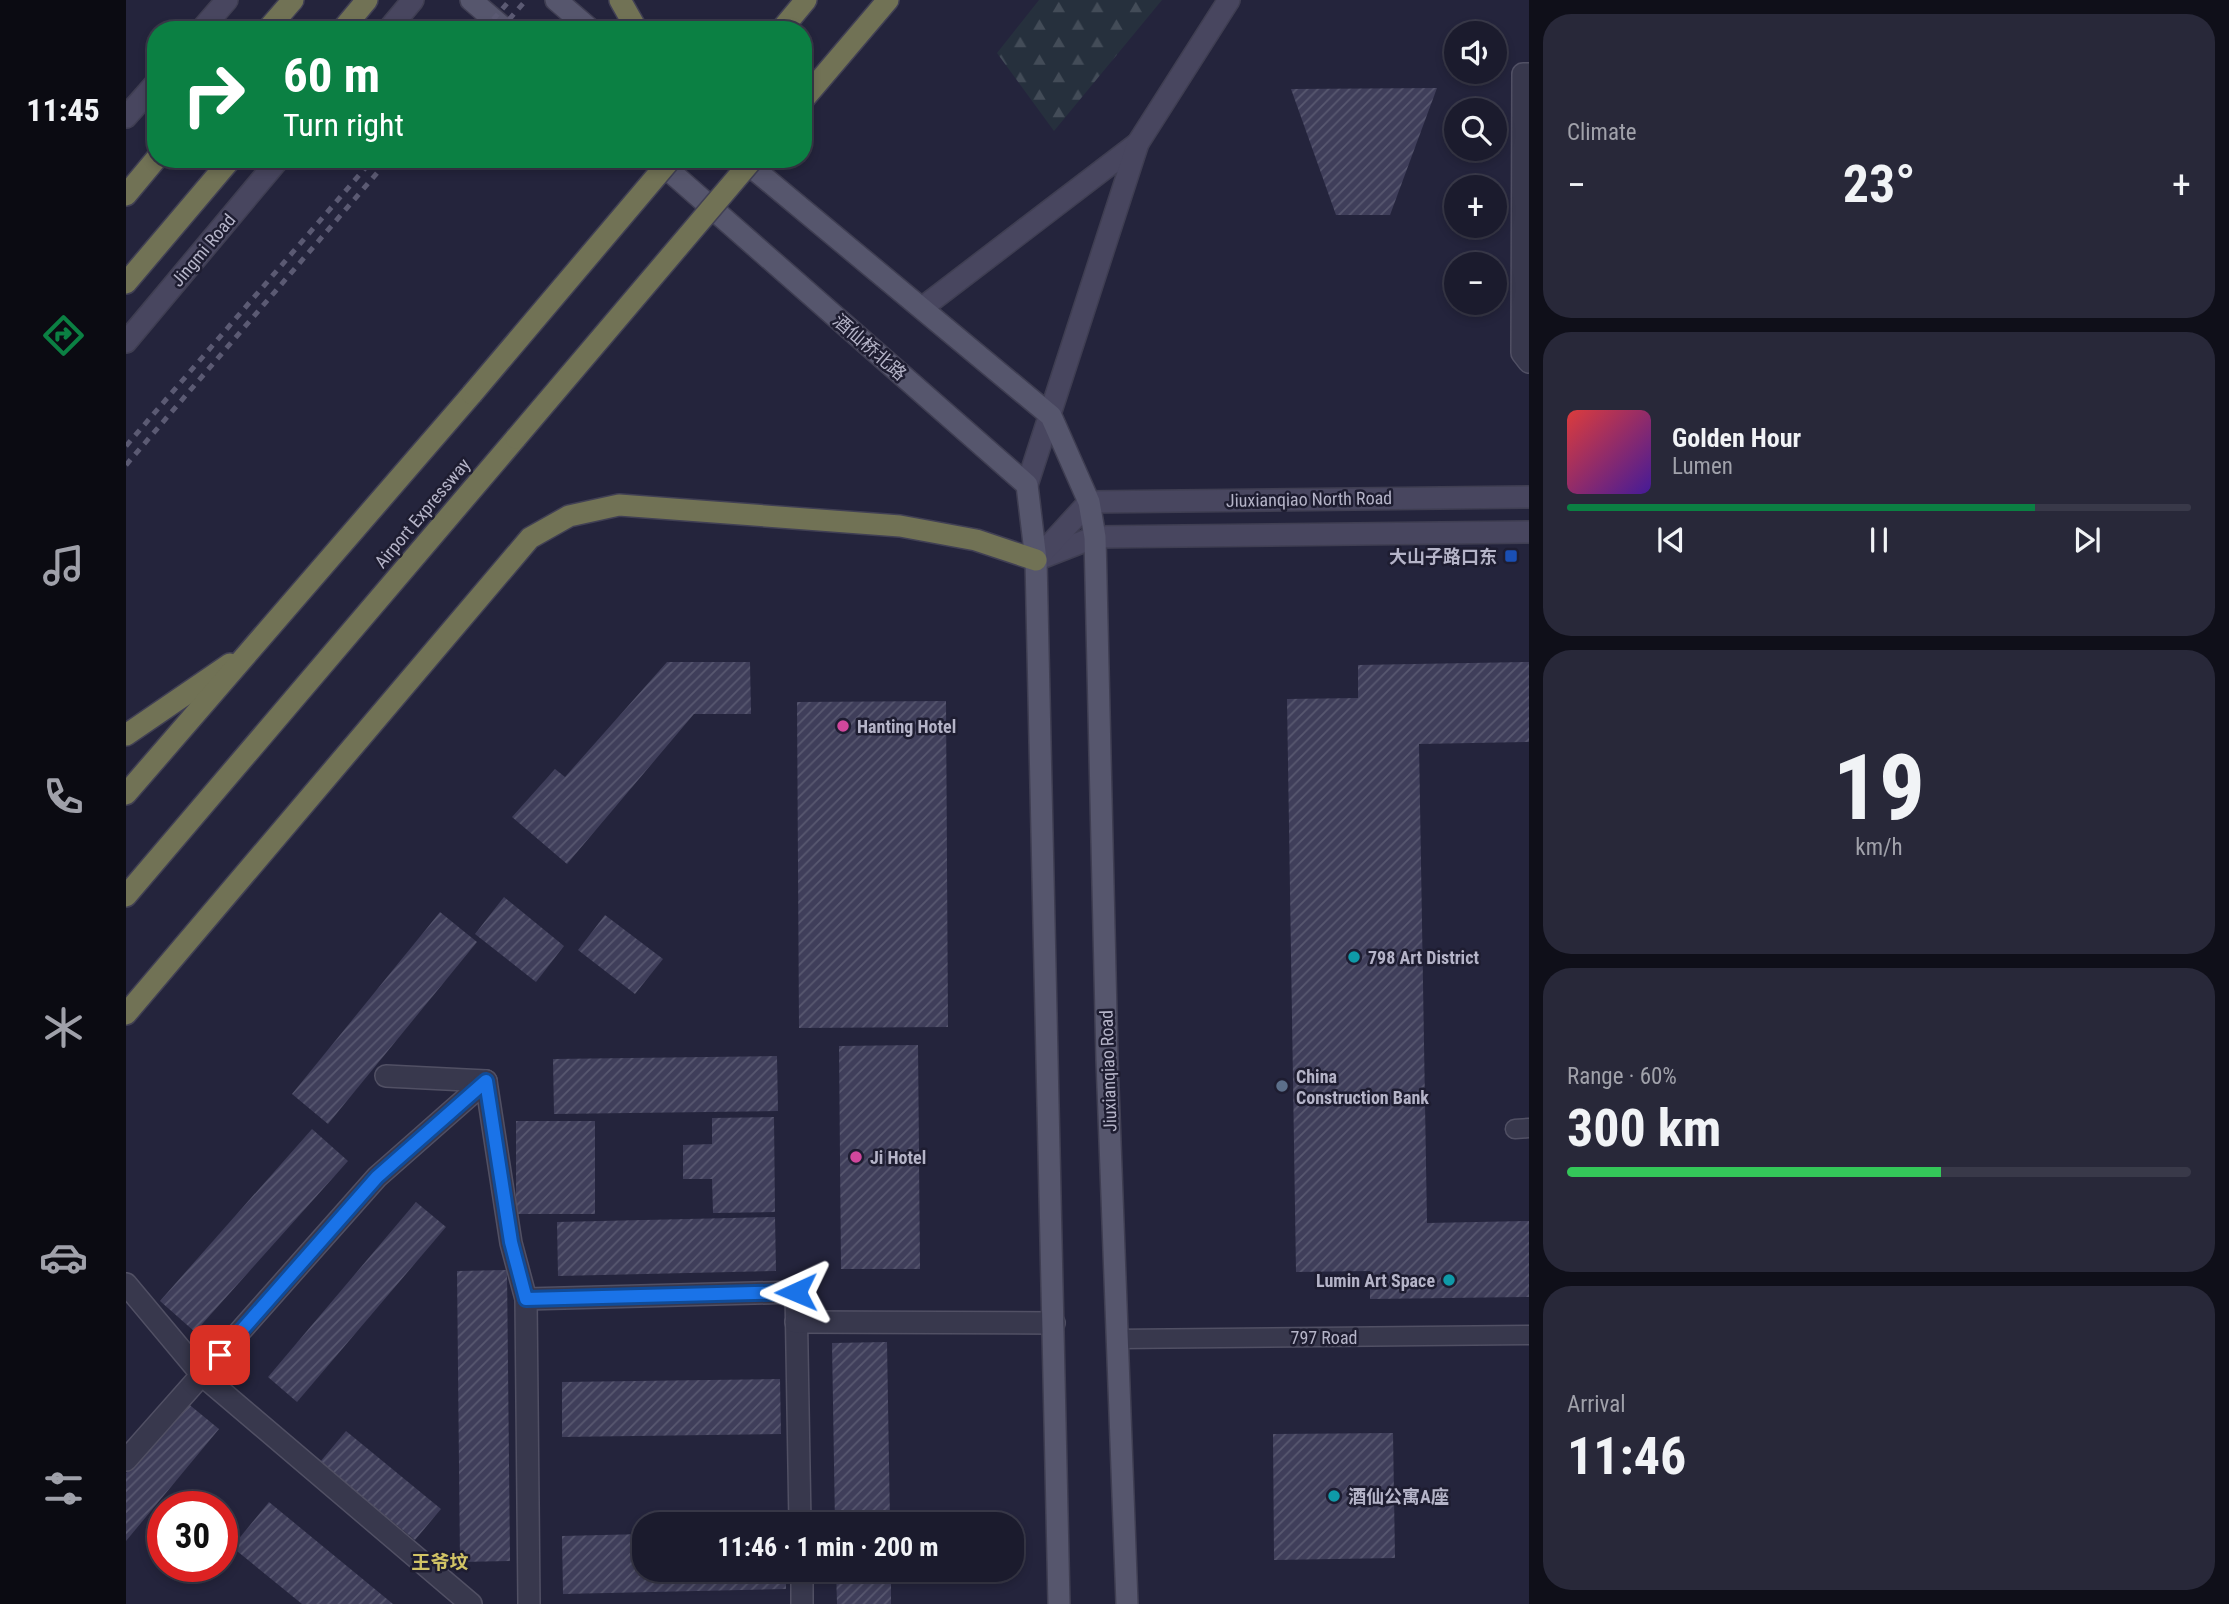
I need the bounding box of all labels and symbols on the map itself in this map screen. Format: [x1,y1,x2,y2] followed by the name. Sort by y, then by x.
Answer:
[167,209,239,291] street label: Jingmi Road
[829,310,911,384] street label: 酒仙桥北路
[370,453,474,572] street label: Airport Expressway
[1226,487,1392,511] street label: Jiuxianqiao North Road
[1389,546,1497,567] place label: 大山子路口东
[1503,548,1519,564] marker: 大山子路口东
[857,716,956,737] place label: Hanting Hotel
[835,718,851,734] marker: Hanting Hotel
[1368,947,1479,968] place label: 798 Art District
[1346,949,1362,965] marker: 798 Art District
[1095,1010,1121,1132] street label: Jiuxianqiao Road
[1296,1066,1429,1108] place label: China Construction Bank
[1274,1078,1290,1094] marker: China Construction Bank
[870,1147,926,1168] place label: Ji Hotel
[848,1149,864,1165] marker: Ji Hotel
[759,1255,833,1329] position arrow
[1316,1270,1435,1291] place label: Lumin Art Space
[1441,1272,1457,1288] marker: Lumin Art Space
[190,1325,250,1385] pin
[1291,1327,1357,1348] street label: 797 Road
[1348,1486,1449,1507] place label: 酒仙公寓A座
[1326,1488,1342,1504] marker: 酒仙公寓A座
[147,1491,238,1582] speed limit sign: 30
[411,1551,469,1574] district label: 王爷坟

